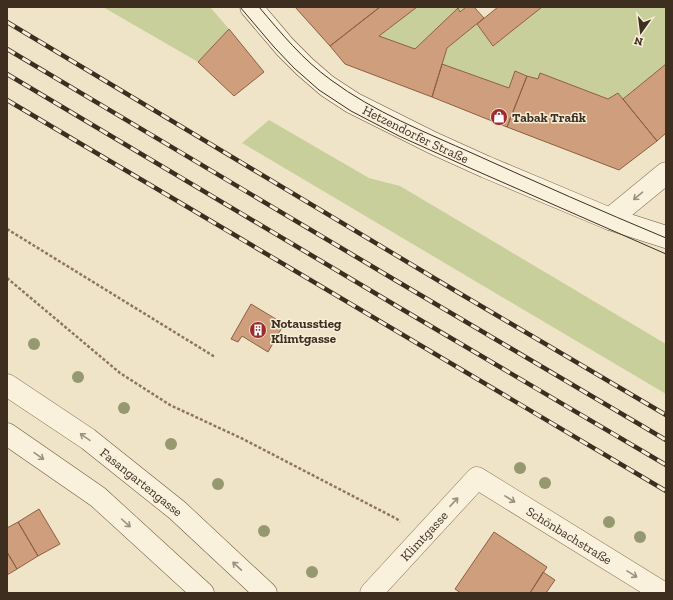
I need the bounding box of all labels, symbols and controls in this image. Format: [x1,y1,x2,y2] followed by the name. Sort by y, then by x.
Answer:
[621,12,661,52] north arrow
[632,34,644,49] text: N
[360,102,471,166] street label: Hetzendorfer Straße
[489,107,509,127] shop icon: Tabak Trafik
[512,110,586,125] place label: Tabak Trafik
[633,191,643,200] one-way arrow
[271,316,342,346] place label: Notausstieg Klimtgasse
[248,320,268,340] building icon: Notausstieg Klimtgasse
[80,433,91,441] one-way arrow
[97,445,186,519] street label: Fasangartengasse
[33,452,44,460] one-way arrow
[504,495,516,503] one-way arrow
[450,497,459,508] one-way arrow
[524,503,615,568] street label: Schönbachstraße
[398,508,451,564] street label: Klimtgasse
[121,519,131,528] one-way arrow
[232,562,242,571] one-way arrow
[626,571,638,579] one-way arrow

